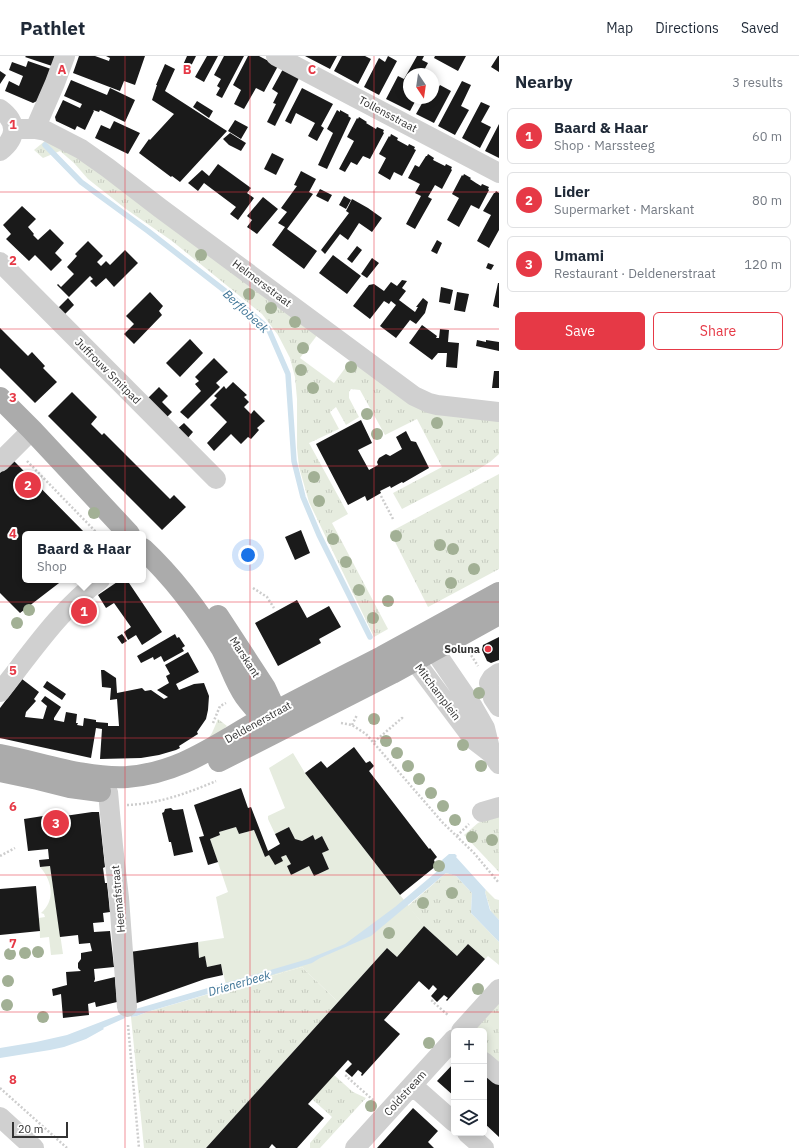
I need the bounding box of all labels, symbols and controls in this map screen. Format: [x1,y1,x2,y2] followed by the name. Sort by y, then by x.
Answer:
[20,16,85,40] text: Pathlet
[606,19,633,37] text: Map
[655,19,719,37] text: Directions
[741,19,779,37] text: Saved
[58,61,67,78] text: A
[183,61,192,78] text: B
[308,61,317,78] text: C
[403,68,439,104] north arrow
[515,71,573,93] text: Nearby
[732,74,783,91] text: 3 results
[356,93,420,135] street label: Tollensstraat
[9,116,17,133] text: 1
[554,118,648,137] text: Baard & Haar
[525,128,533,145] text: 1
[752,128,782,145] text: 60 m
[554,137,655,154] text: Shop · Marssteeg
[554,182,590,201] text: Lider
[525,192,533,209] text: 2
[752,192,782,209] text: 80 m
[554,201,694,218] text: Supermarket · Marskant
[554,246,604,265] text: Umami
[9,252,17,269] text: 2
[230,256,294,310] street label: Helmersstraat
[525,256,533,273] text: 3
[744,256,782,273] text: 120 m
[554,265,716,282] text: Restaurant · Deldenerstraat
[220,286,272,336] water label: Berflobeek
[515,312,645,350] button: Save
[653,312,783,350] button: Share
[72,335,144,407] street label: Juffrouw Smitpad
[9,389,17,406] text: 3
[15,470,41,500] pin: 2
[9,525,17,542] text: 4
[22,531,146,583] popup
[37,539,131,558] text: Baard & Haar
[238,545,258,565] your location
[37,558,67,575] text: Shop
[71,596,97,626] pin: 1
[227,634,263,680] street label: Marskant
[444,642,480,656] place label: Soluna
[483,644,493,654] marker: Soluna
[412,661,464,723] street label: Mitchamplein
[9,662,17,679] text: 5
[222,698,294,746] street label: Deldenerstraat
[9,798,17,815] text: 6
[43,808,69,838] pin: 3
[108,865,128,933] street label: Heemafstraat
[9,935,17,952] text: 7
[206,967,273,999] water label: Drienerbeek
[451,1028,487,1136] map controls
[451,1028,487,1064] button: +
[451,1064,487,1100] button: −
[381,1067,429,1119] street label: Coldstream
[9,1071,17,1088] text: 8
[451,1100,487,1136] button: layers
[12,1120,68,1139] scale bar
[18,1122,43,1136] text: 20 m

